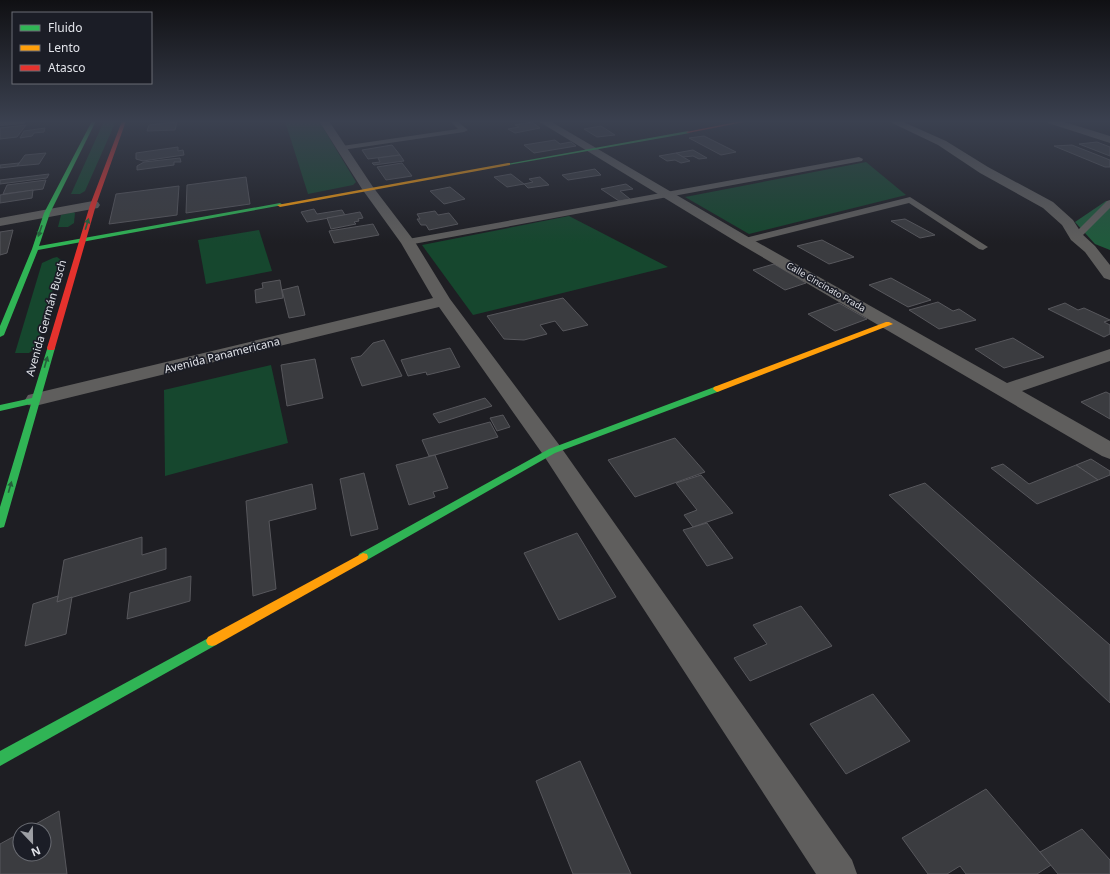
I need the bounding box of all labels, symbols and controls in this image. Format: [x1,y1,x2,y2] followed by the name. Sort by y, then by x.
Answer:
[12,12,152,84] legend
[48,19,82,36] text: Fluido
[48,39,80,56] text: Lento
[48,59,86,76] text: Atasco
[84,218,90,230] one-way arrow
[37,226,43,238] one-way arrow
[22,258,69,378] street label: Avenida Germán Busch
[784,259,868,315] street label: Calle Cincinato Prada
[163,333,281,376] street label: Avenida Panamericana
[43,356,49,368] one-way arrow
[8,480,14,493] one-way arrow
[12,822,52,862] north arrow
[29,843,43,860] text: N

